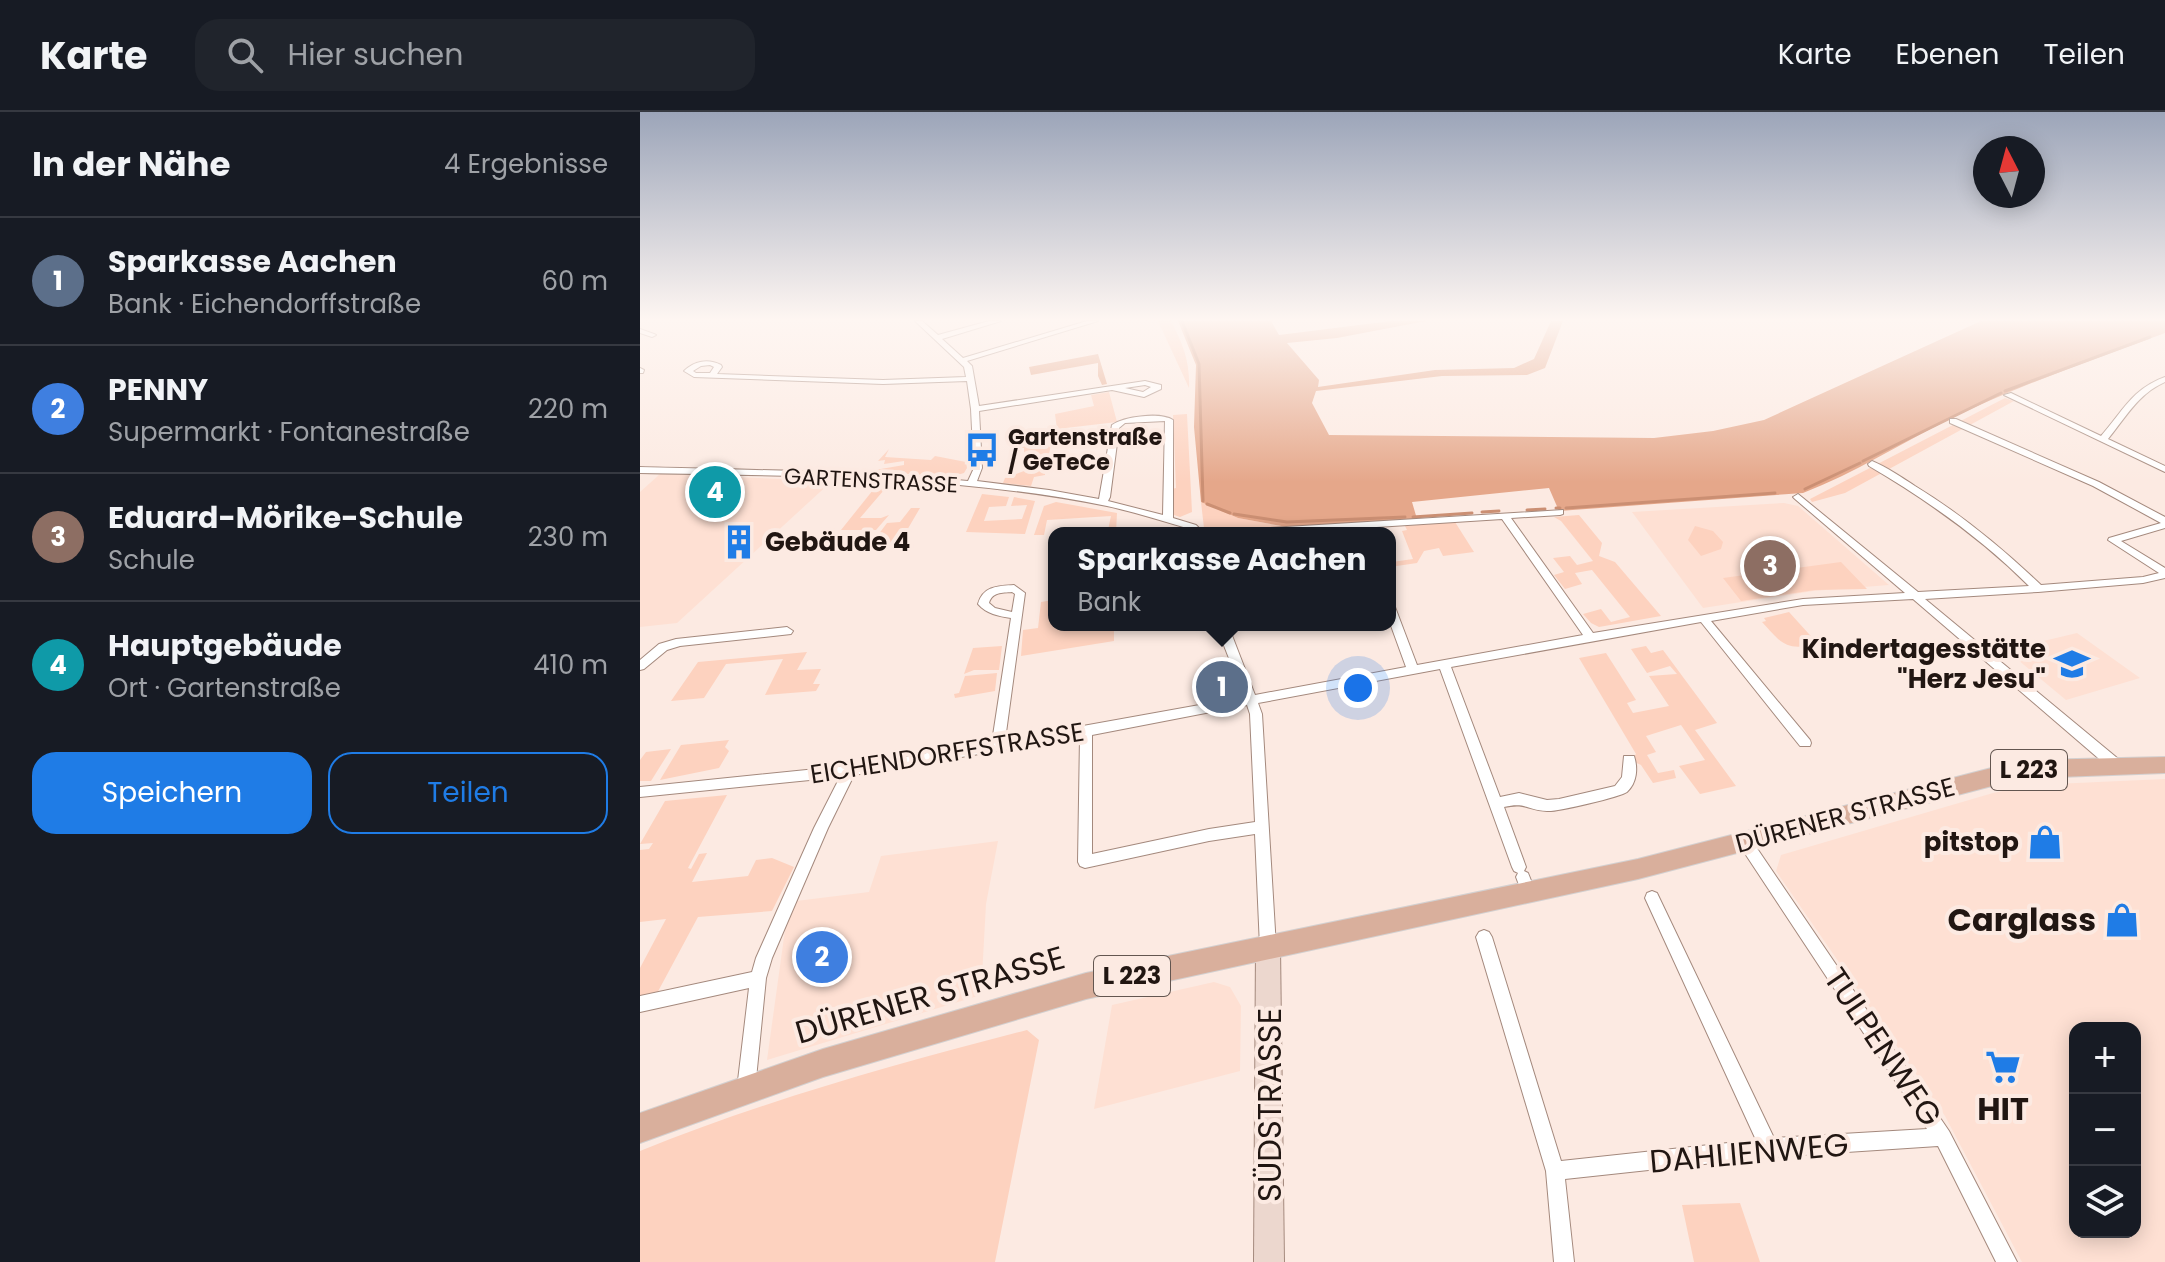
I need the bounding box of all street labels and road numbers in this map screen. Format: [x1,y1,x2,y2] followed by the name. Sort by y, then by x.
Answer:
[783,460,959,501] street label: GARTENSTRASSE
[807,714,1087,792] street label: EICHENDORFFSTRASSE
[1991,750,2067,790] road number: L 223
[1731,768,1959,862] street label: DÜRENER STRASSE
[790,935,1070,1054] street label: DÜRENER STRASSE
[1094,956,1170,996] road number: L 223
[1814,958,1953,1135] street label: TULPENWEG
[1247,1008,1292,1202] street label: SÜDSTRASSE
[1648,1121,1850,1184] street label: DAHLIENWEG

